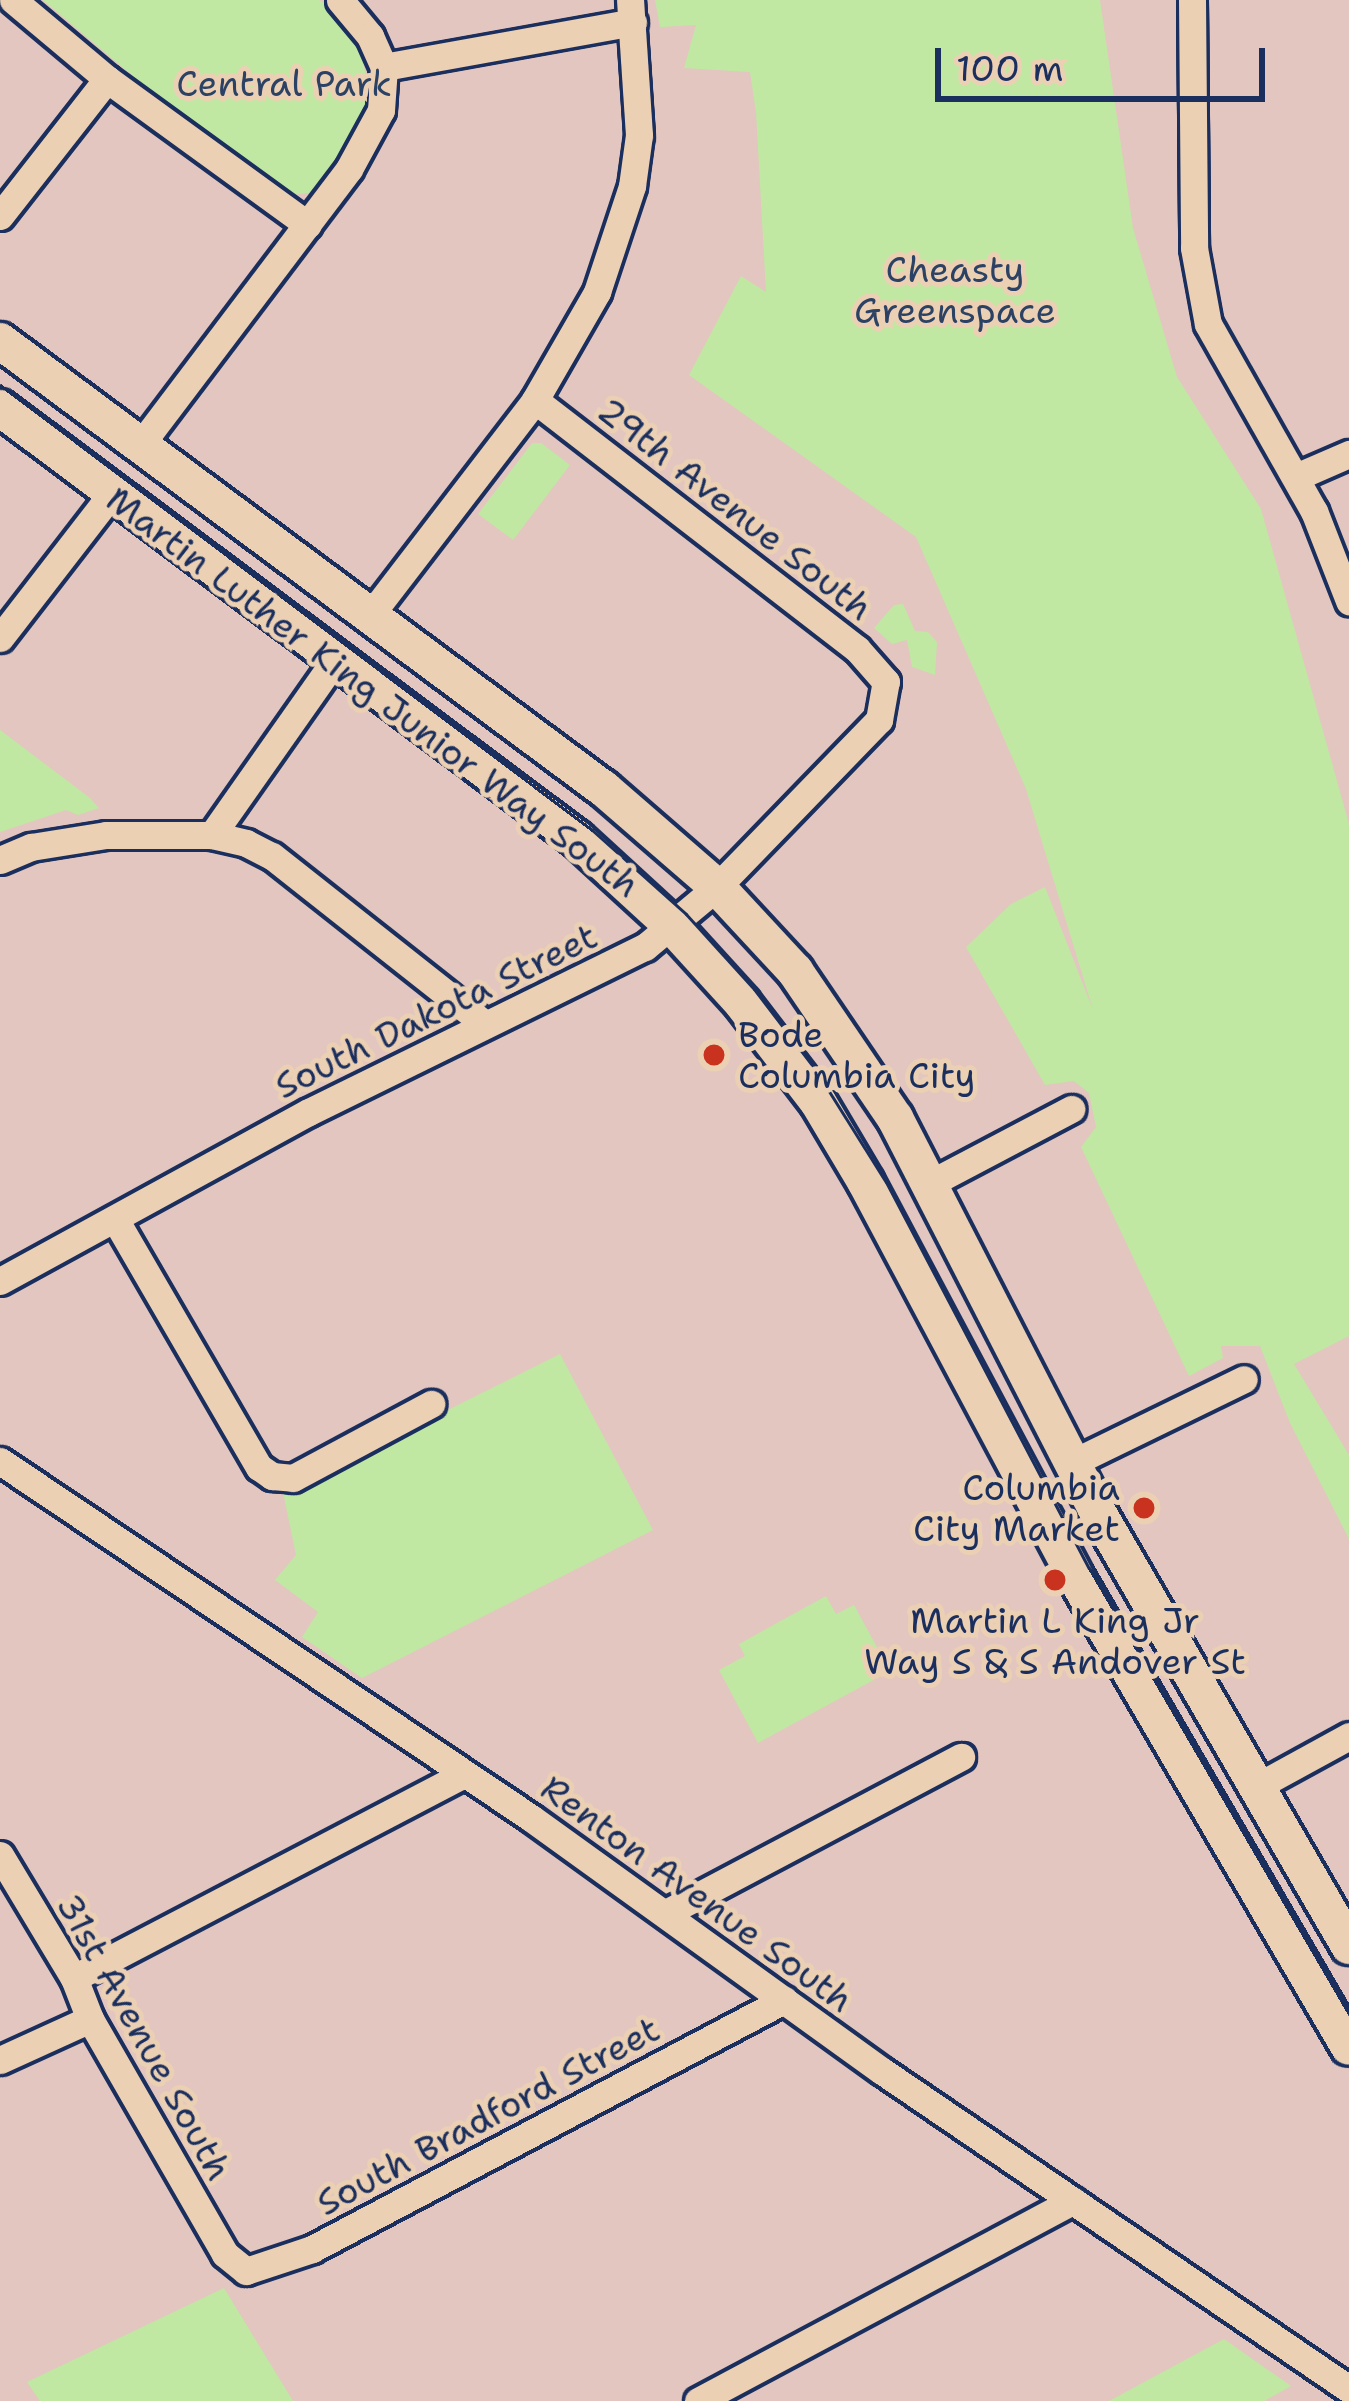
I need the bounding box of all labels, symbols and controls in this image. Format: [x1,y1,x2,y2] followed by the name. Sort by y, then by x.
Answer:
[941,24,1271,98] scale bar
[956,44,1064,93] text: 100 m
[176,62,392,106] park label: Central Park
[854,247,1056,332] park label: Cheasty Greenspace
[589,388,881,630] street label: 29th Avenue South
[98,477,648,907] street label: Martin Luther King Junior Way South
[268,914,604,1108] street label: South Dakota Street
[738,1012,975,1097] place label: Bode Columbia City
[701,1042,727,1068] marker: Bode Columbia City
[913,1465,1120,1550] place label: Columbia City Market
[1131,1495,1157,1521] marker: Columbia City Market
[1042,1567,1068,1593] marker: Martin L King Jr Way S & S Andover St
[864,1598,1246,1683] place label: Martin L King Jr Way S & S Andover St
[533,1766,861,2022] street label: Renton Avenue South
[47,1886,241,2188] street label: 31st Avenue South
[309,2007,667,2225] street label: South Bradford Street

